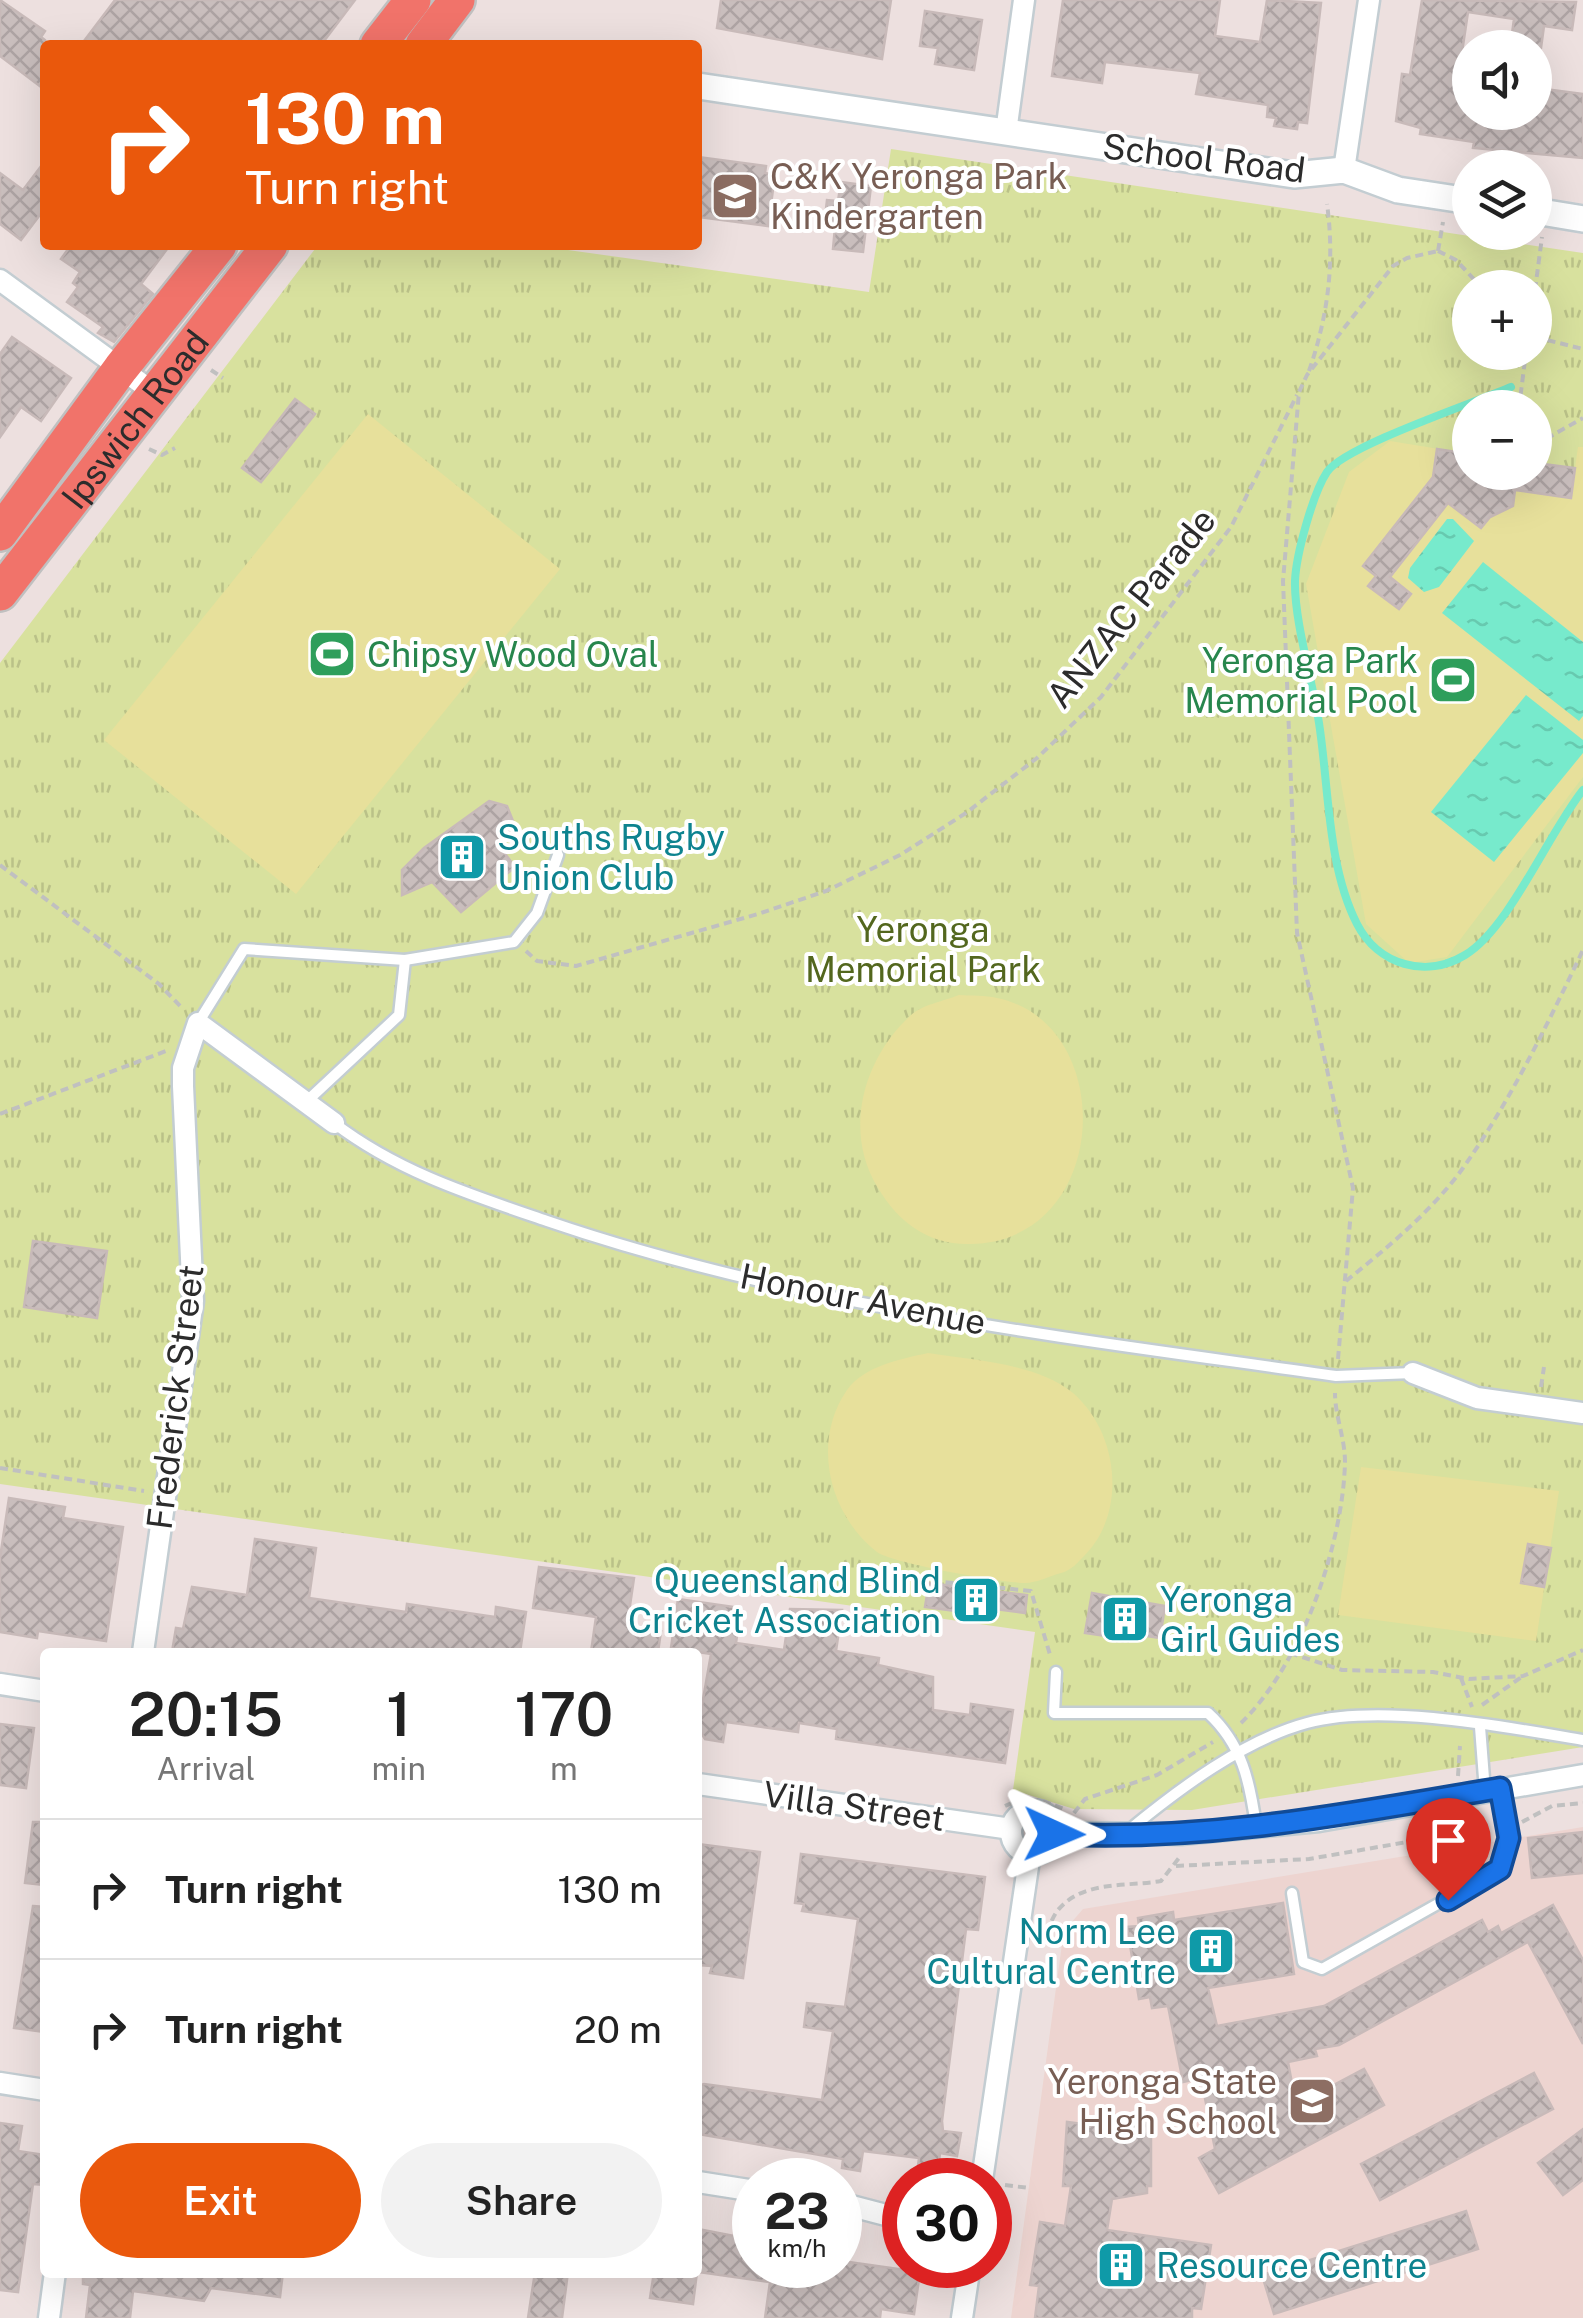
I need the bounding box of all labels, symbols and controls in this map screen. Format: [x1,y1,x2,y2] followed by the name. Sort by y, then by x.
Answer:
[1452,30,1552,490] map controls
[1452,30,1552,130] button: sound
[245,77,445,160] text: 130 m
[80,80,210,210] icon: right
[1100,125,1308,191] street label: School Road
[1452,150,1552,250] button: layers
[770,156,1067,237] place label: C&K Yeronga Park Kindergarten
[245,161,449,214] text: Turn right
[709,170,761,222] school or university icon: C&K Yeronga Park Kindergarten
[1452,270,1552,370] button: +
[53,322,217,517] street label: Ipswich Road
[1452,390,1552,490] button: −
[1038,500,1224,716] street label: ANZAC Parade
[306,628,358,680] sports icon: Chipsy Wood Oval
[367,634,659,675] place label: Chipsy Wood Oval
[1184,640,1418,721] place label: Yeronga Park Memorial Pool
[1427,654,1479,706] sports icon: Yeronga Park Memorial Pool
[497,817,725,898] place label: Souths Rugby Union Club
[436,831,488,883] building icon: Souths Rugby Union Club
[805,909,1041,990] park label: Yeronga Memorial Park
[737,1255,989,1343] street label: Honour Avenue
[138,1262,212,1532] street label: Frederick Street
[628,1560,941,1641] place label: Queensland Blind Cricket Association
[950,1574,1002,1626] building icon: Queensland Blind Cricket Association
[1160,1579,1341,1660] place label: Yeronga Girl Guides
[1099,1593,1151,1645] building icon: Yeronga Girl Guides
[129,1679,283,1750] text: 20:15
[386,1679,411,1750] text: 1
[514,1679,613,1750] text: 170
[156,1750,255,1787] text: Arrival
[372,1750,426,1787] text: min
[550,1750,578,1787] text: m
[761,1773,947,1839] street label: Villa Street
[1002,1782,1106,1886] position arrow
[1406,1798,1491,1901] pin
[1421,1813,1476,1868] icon: arrive
[80,1862,135,1917] icon: right
[165,1867,343,1912] text: Turn right
[557,1867,662,1912] text: 130 m
[926,1911,1176,1992] place label: Norm Lee Cultural Centre
[1185,1925,1237,1977] building icon: Norm Lee Cultural Centre
[80,2002,135,2057] icon: right
[165,2007,343,2052] text: Turn right
[574,2007,662,2052] text: 20 m
[1048,2061,1277,2142] place label: Yeronga State High School
[1286,2075,1338,2127] school or university icon: Yeronga State High School
[80,2143,361,2258] button: Exit
[381,2143,662,2258] button: Share
[882,2158,1012,2288] speed limit sign: 30
[764,2181,830,2240] text: 23
[768,2233,826,2263] text: km/h
[1095,2239,1147,2291] building icon: Resource Centre
[1156,2245,1427,2286] place label: Resource Centre

